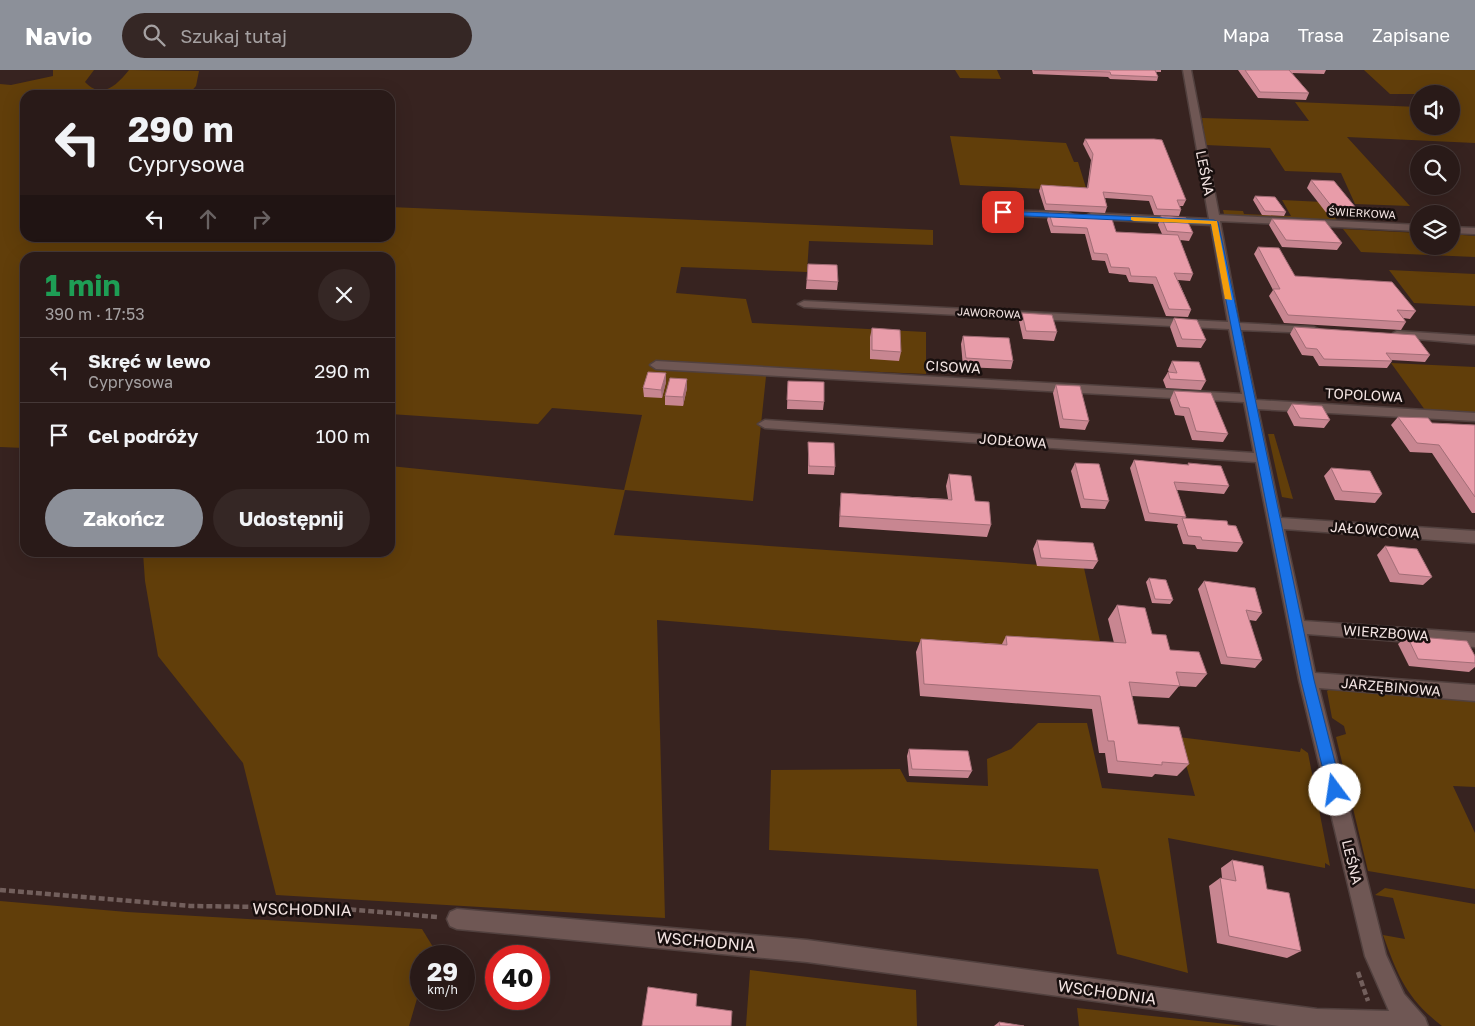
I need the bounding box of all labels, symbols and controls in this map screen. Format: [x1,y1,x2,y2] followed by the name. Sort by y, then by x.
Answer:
[122,13,472,58] search box
[25,21,92,50] text: Navio
[140,21,168,49] icon: search
[180,24,287,47] text: Szukaj tutaj
[1223,24,1270,46] text: Mapa
[1298,24,1344,46] text: Trasa
[1372,24,1450,46] text: Zapisane
[1410,85,1460,255] map controls
[1410,85,1460,135] button: sound
[128,108,234,150] text: 290 m
[45,110,110,175] icon: left
[1410,145,1460,195] button: search
[1193,149,1218,197] street label: LEŚNA
[128,150,245,177] text: Cyprysowa
[982,191,1024,233] pin
[989,198,1017,226] icon: arrive
[1328,204,1397,221] street label: ŚWIERKOWA
[141,205,169,233] icon: left
[194,205,222,233] icon: ahead
[247,205,275,233] icon: right
[1410,205,1460,255] button: layers
[45,267,121,303] text: 1 min
[318,269,370,321] button: close
[45,304,145,324] text: 390 m · 17:53
[957,304,1022,321] street label: JAWOROWA
[88,349,211,372] text: Skręć w lewo
[45,356,73,384] icon: left
[925,357,982,376] street label: CISOWA
[314,359,370,382] text: 290 m
[88,372,173,392] text: Cyprysowa
[1325,384,1404,405] street label: TOPOLOWA
[45,421,73,449] icon: arrive
[88,424,198,447] text: Cel podróży
[316,424,370,447] text: 100 m
[979,430,1048,451] street label: JODŁOWA
[45,489,203,547] button: Zakończ
[213,489,370,547] button: Udostępnij
[1330,518,1421,541] street label: JAŁOWCOWA
[1343,621,1430,644] street label: WIERZBOWA
[1341,674,1442,699] street label: JARZĘBINOWA
[1308,763,1360,815] position arrow
[1339,838,1366,887] street label: LEŚNA
[252,898,352,920] street label: WSCHODNIA
[656,927,757,955] street label: WSCHODNIA
[485,945,550,1010] speed limit sign: 40
[427,956,458,987] text: 29
[1056,975,1158,1009] street label: WSCHODNIA
[427,982,458,997] text: km/h

